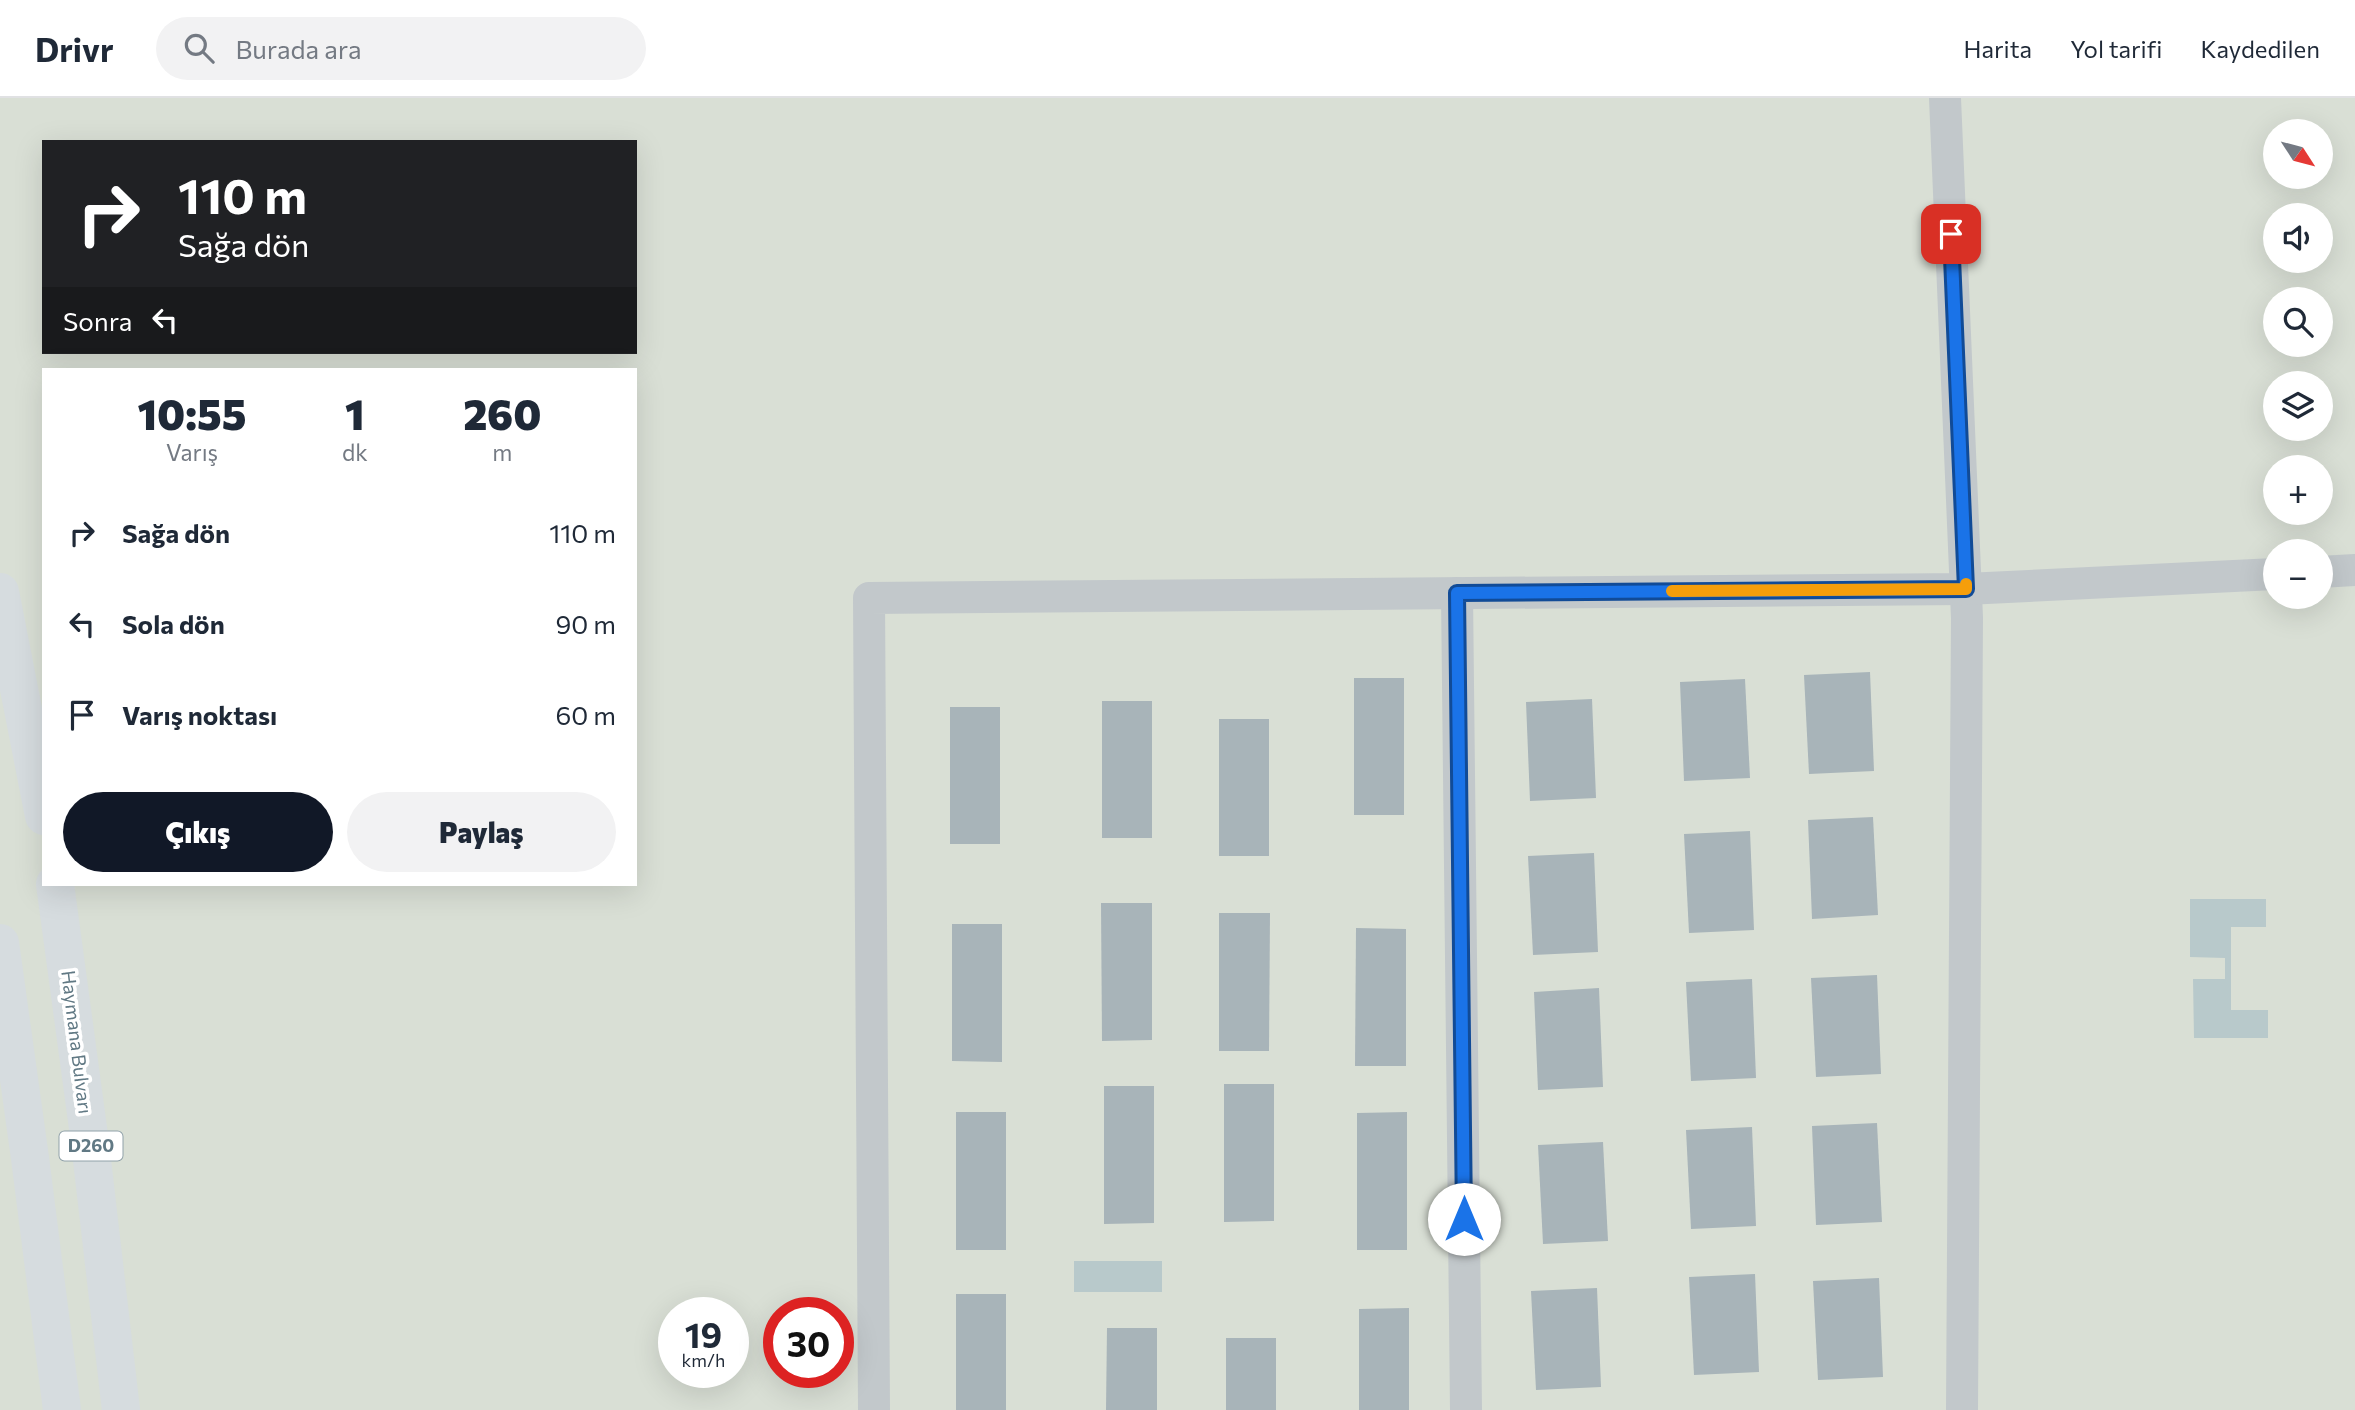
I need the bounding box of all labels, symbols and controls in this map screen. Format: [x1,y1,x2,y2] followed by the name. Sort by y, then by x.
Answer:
[156,17,646,80] search box
[35,28,114,69] text: Drivr
[180,29,218,67] icon: search
[236,33,362,64] text: Burada ara
[1963,34,2032,63] text: Harita
[2070,34,2162,63] text: Yol tarifi
[2200,34,2320,63] text: Kaydedilen
[2263,119,2333,189] north arrow
[2263,119,2333,609] map controls
[178,164,307,224] text: 110 m
[63,168,154,259] icon: right
[2263,203,2333,273] button: sound
[1921,204,1981,264] pin
[1932,215,1970,253] icon: arrive
[178,224,309,264] text: Sağa dön
[2263,287,2333,357] button: search
[146,301,184,339] icon: left
[63,305,132,336] text: Sonra
[2263,371,2333,441] button: layers
[138,387,246,439] text: 10:55
[345,387,365,439] text: 1
[463,387,541,439] text: 260
[166,438,218,466] text: Varış
[342,438,368,466] text: dk
[492,438,512,466] text: m
[2263,455,2333,525] button: +
[63,514,101,552] icon: right
[122,517,230,548] text: Sağa dön
[549,517,616,548] text: 110 m
[2263,539,2333,609] button: −
[63,605,101,643] icon: left
[122,608,225,639] text: Sola dön
[556,608,616,639] text: 90 m
[63,696,101,734] icon: arrive
[122,699,277,730] text: Varış noktası
[556,699,616,730] text: 60 m
[63,792,333,872] button: Çıkış
[347,792,616,872] button: Paylaş
[57,969,98,1115] street label: Haymana Bulvarı
[60,1132,122,1161] road number: D260
[1427,1182,1501,1256] position arrow
[763,1297,854,1388] speed limit sign: 30
[685,1312,722,1355] text: 19
[682,1349,725,1371] text: km/h

